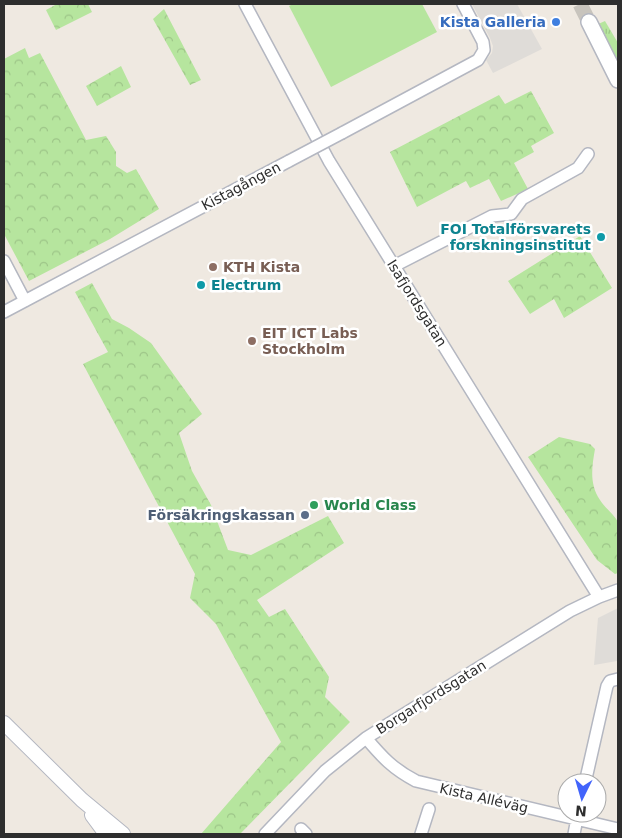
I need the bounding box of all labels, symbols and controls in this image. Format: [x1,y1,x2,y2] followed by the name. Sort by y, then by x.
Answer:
[440,14,546,30] place label: Kista Galleria
[550,16,562,28] marker: Kista Galleria
[199,158,283,214] street label: Kistagången
[440,221,591,253] place label: FOI Totalförsvarets forskningsinstitut
[595,231,607,243] marker: FOI Totalförsvarets forskningsinstitut
[384,257,450,349] street label: Isafjordsgatan
[223,259,300,275] place label: KTH Kista
[207,261,219,273] marker: KTH Kista
[211,277,281,293] place label: Electrum
[195,279,207,291] marker: Electrum
[262,325,358,357] place label: EIT ICT Labs Stockholm
[246,335,258,347] marker: EIT ICT Labs Stockholm
[324,497,416,513] place label: World Class
[308,499,320,511] marker: World Class
[148,507,295,523] place label: Försäkringskassan
[299,509,311,521] marker: Försäkringskassan
[373,657,489,737] street label: Borgarfjordsgatan
[557,773,607,823] north arrow
[438,780,530,816] street label: Kista Alléväg
[574,802,587,819] text: N

